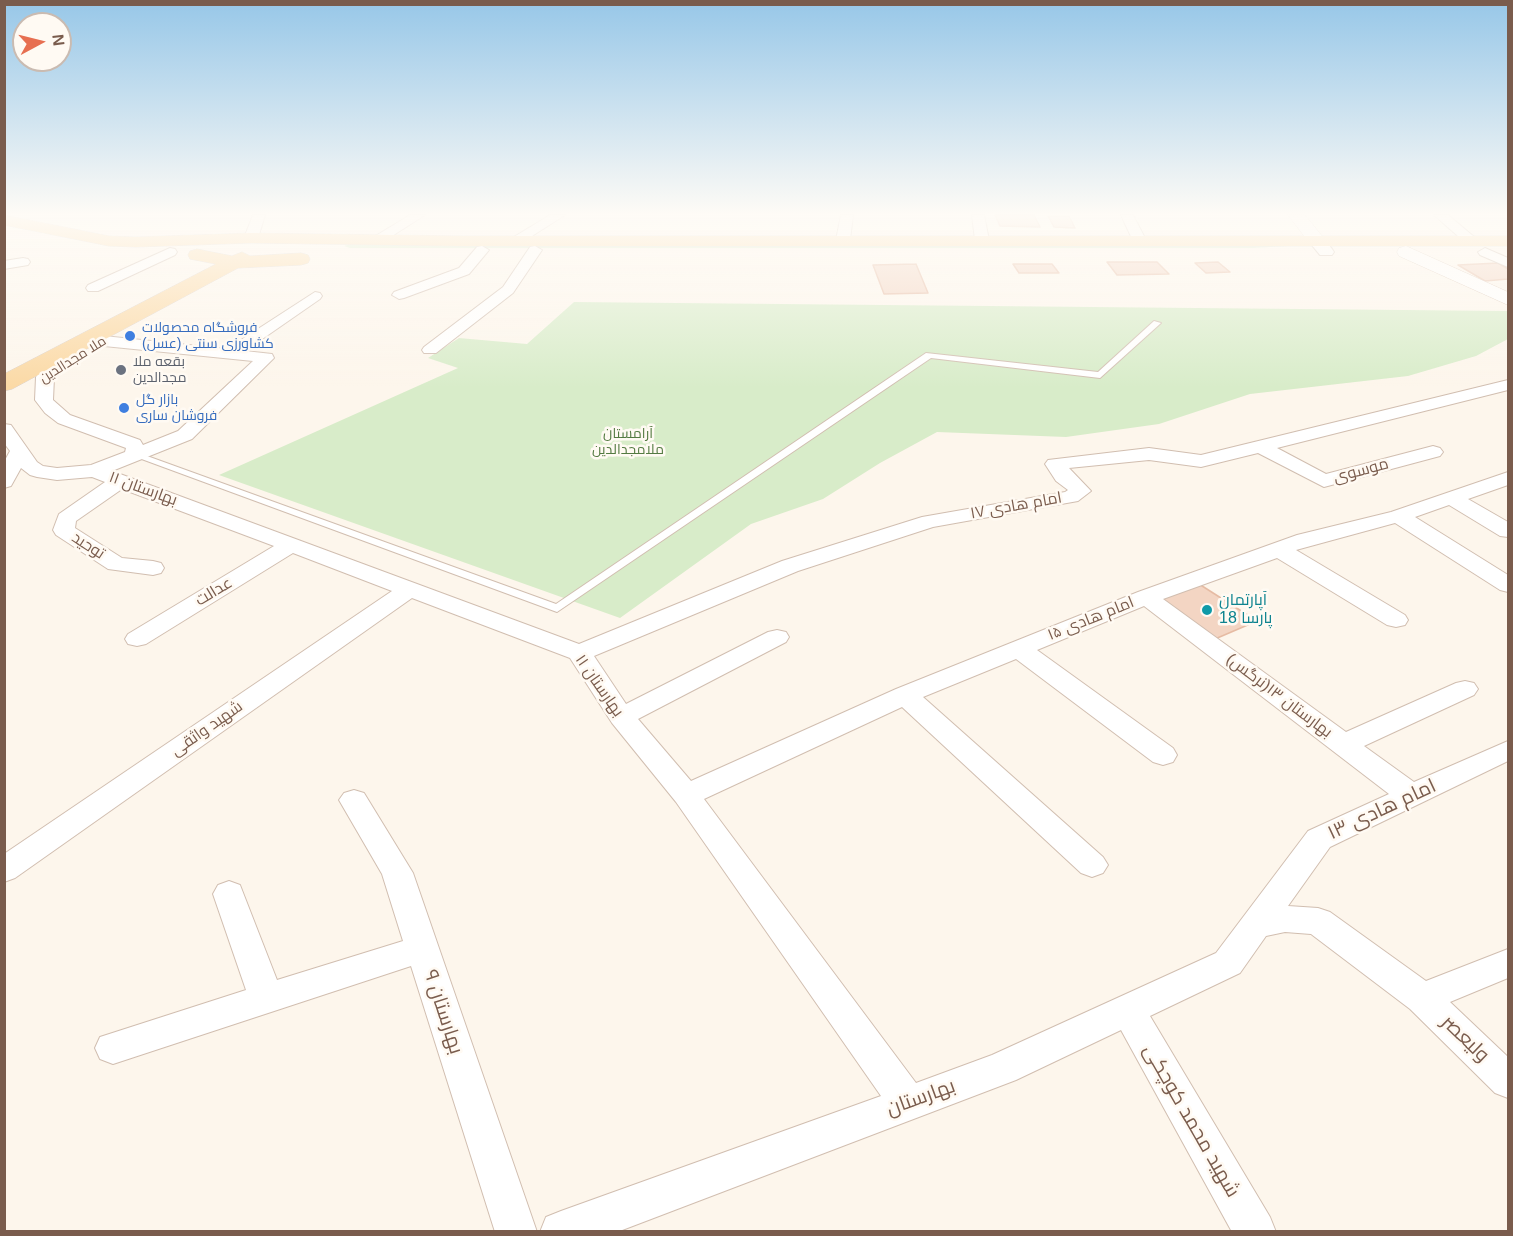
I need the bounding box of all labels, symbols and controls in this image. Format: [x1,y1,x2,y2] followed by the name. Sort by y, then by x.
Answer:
[12,12,72,72] north arrow
[49,33,68,47] text: N
[142,320,274,352] place label: فروشگاه محصولات کشاورزی سنتی (عسل)
[123,329,137,343] marker: فروشگاه محصولات کشاورزی سنتی (عسل)
[36,333,110,387] street label: ملا مجدالدین
[133,354,187,386] place label: بقعه ملا مجدالدين
[114,363,128,377] marker: بقعه ملا مجدالدين
[136,392,217,424] place label: بازار گل فروشان ساری
[117,401,131,415] marker: بازار گل فروشان ساری
[592,426,664,458] park label: آرامستان ملامجدالدین
[1331,454,1391,488] street label: موسوی
[106,468,180,510] street label: بهارستان ۱۱
[969,489,1063,523] street label: امام هادی ۱۷
[68,528,108,564] street label: توحید
[192,574,236,610] street label: عدالت
[1219,591,1272,629] place label: آپارتمان پارسا 18
[1045,593,1137,645] street label: امام هادی ۱۵
[1200,603,1214,617] marker: آپارتمان پارسا 18
[1222,650,1336,742] street label: بهارستان ۱۳(نرگس)
[571,651,627,721] street label: بهارستان ۱۱
[167,697,247,761] street label: شهید واثقی
[1324,774,1440,846] street label: امام هادی ١٣
[418,967,468,1057] street label: بهارستان ٩
[1436,1010,1494,1068] street label: ولیعصر
[1137,1040,1245,1202] street label: شهید محمد کوچکی
[883,1075,959,1121] street label: بهارستان

